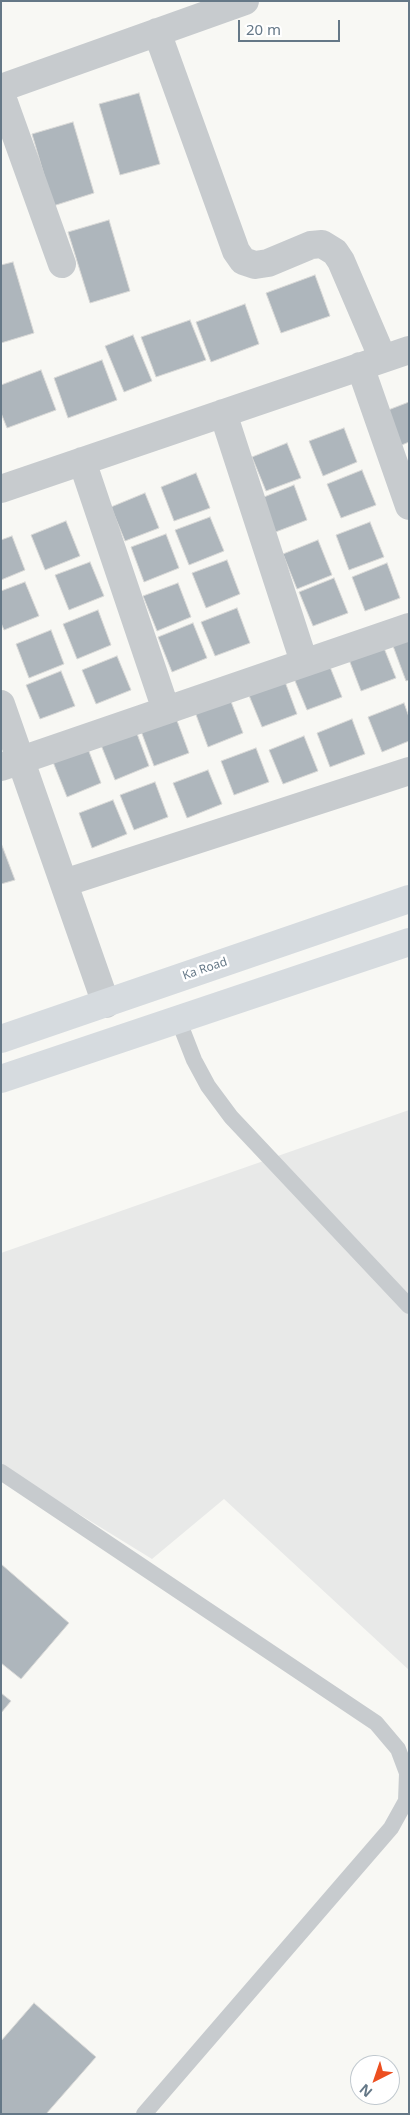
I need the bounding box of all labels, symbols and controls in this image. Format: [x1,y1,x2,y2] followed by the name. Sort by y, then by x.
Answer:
[240,10,342,42] scale bar
[246,19,281,39] text: 20 m
[181,955,229,983] street label: Ka Road
[350,2055,400,2105] north arrow
[355,2080,376,2102] text: N

